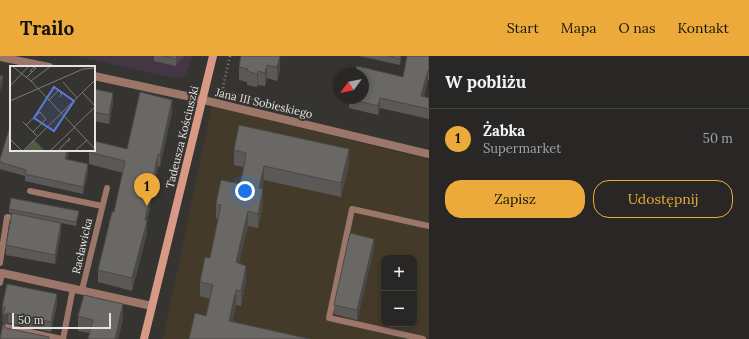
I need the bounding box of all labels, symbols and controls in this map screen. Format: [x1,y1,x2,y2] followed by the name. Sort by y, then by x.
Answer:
[20,16,74,40] text: Trailo
[507,19,539,37] text: Start
[561,19,596,37] text: Mapa
[618,19,656,37] text: O nas
[678,19,729,37] text: Kontakt
[10,66,95,151] inset map
[333,68,369,104] north arrow
[445,71,526,93] text: W pobliżu
[163,84,201,190] street label: Tadeusza Kościuszki
[213,85,314,121] street label: Jana III Sobieskiego
[483,121,525,140] text: Żabka
[455,130,461,147] text: 1
[703,130,733,147] text: 50 m
[483,140,561,157] text: Supermarket
[134,173,160,206] pin: 1
[445,180,585,218] button: Zapisz
[593,180,733,218] button: Udostępnij
[235,181,255,201] your location
[69,217,95,275] street label: Racławicka
[381,255,417,327] map controls
[381,255,417,291] button: +
[381,291,417,327] button: −
[12,311,111,330] scale bar
[18,313,44,327] text: 50 m

